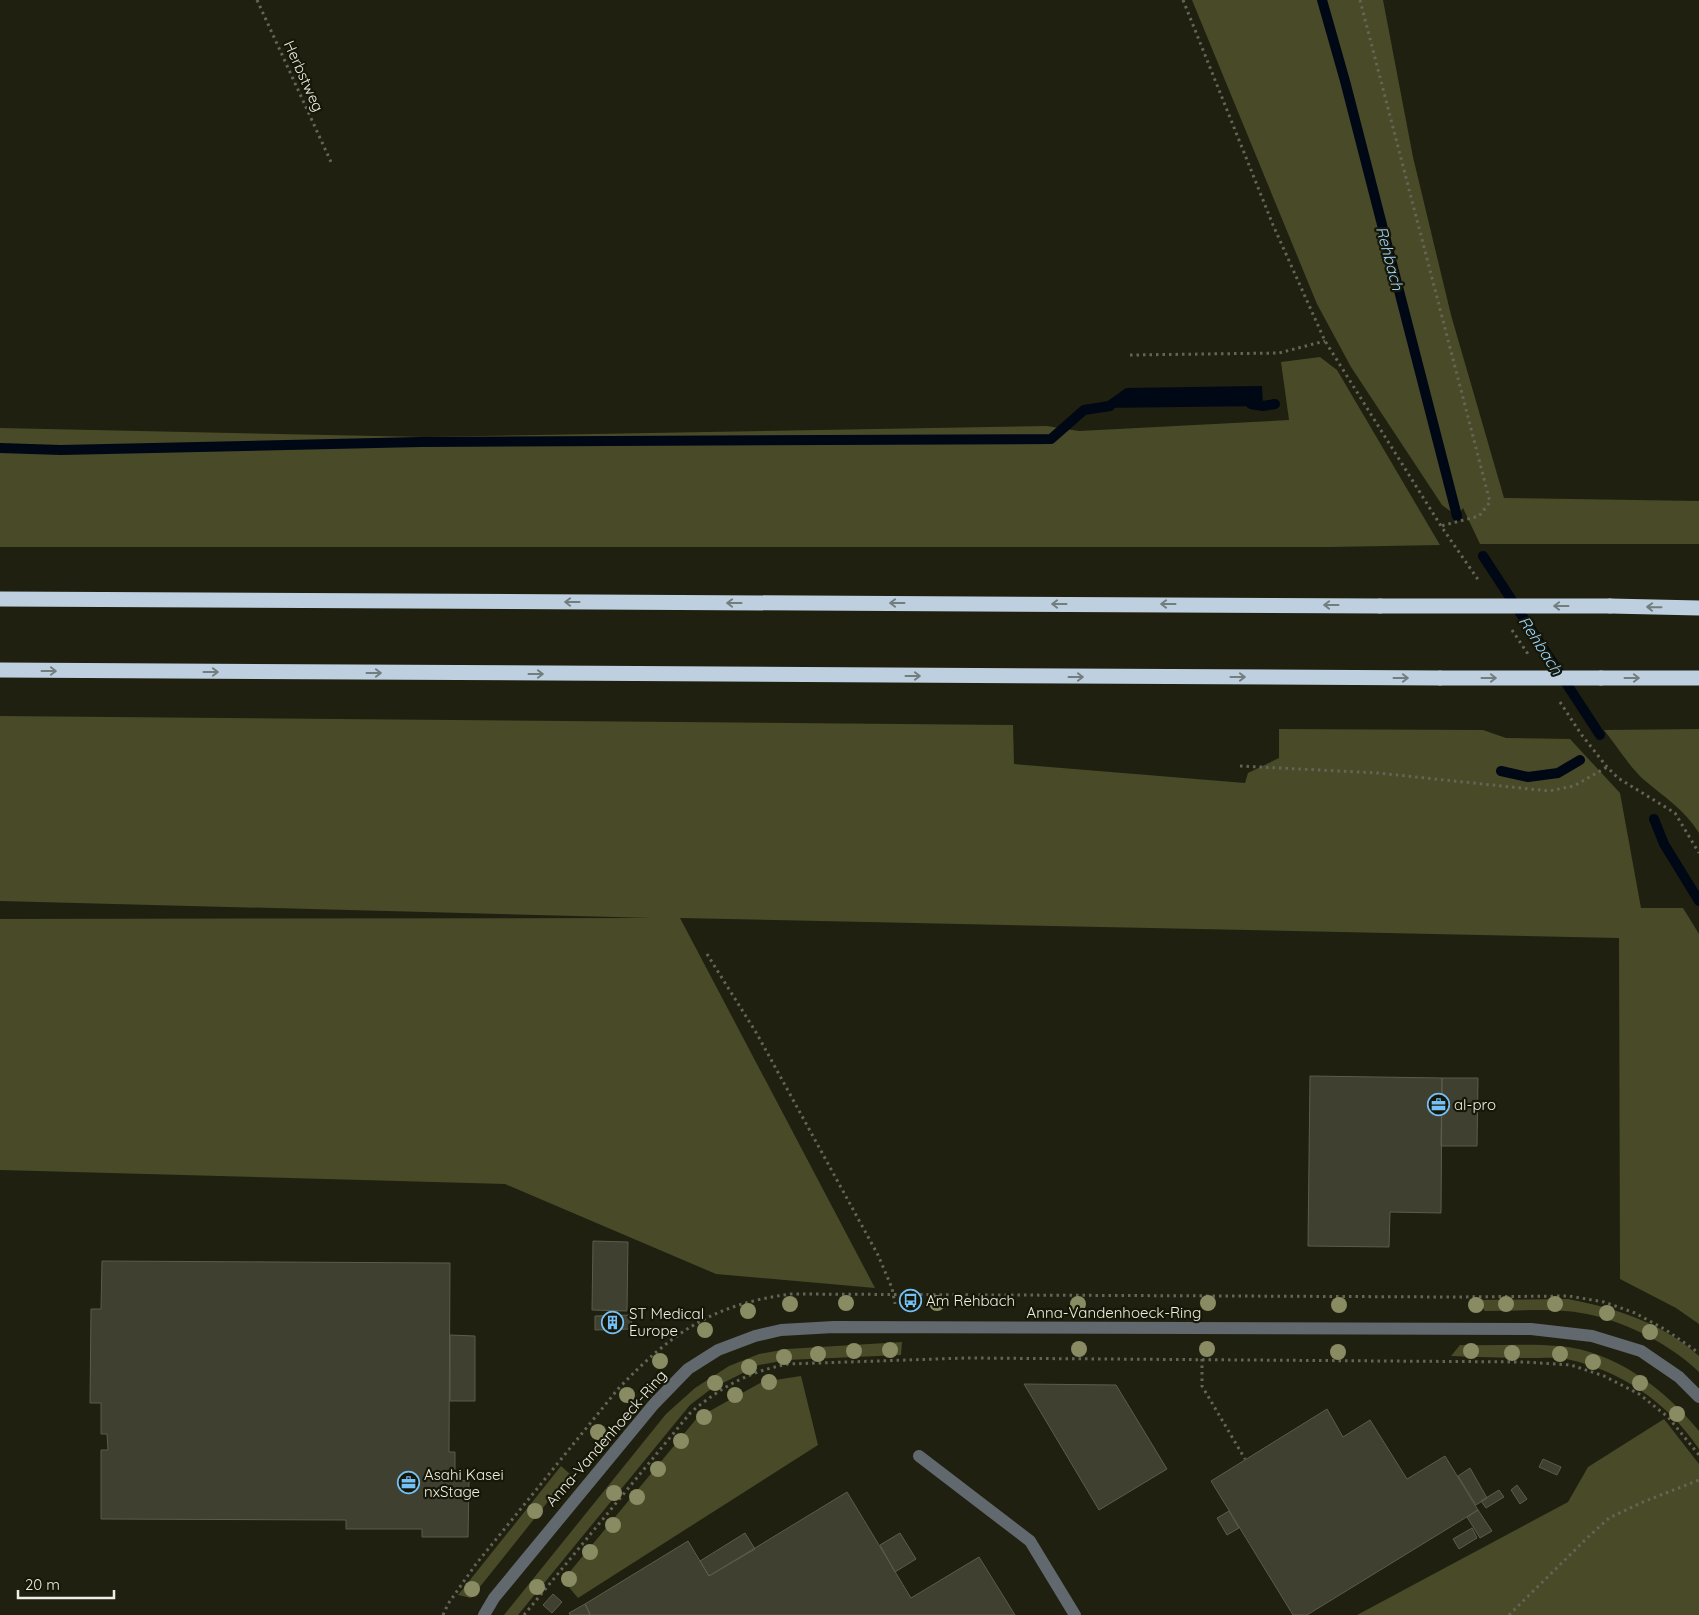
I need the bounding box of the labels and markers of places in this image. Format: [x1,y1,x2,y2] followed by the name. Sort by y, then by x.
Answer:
[1426,1092,1450,1116] office icon: al-pro
[1454,1095,1496,1114] place label: al-pro
[898,1288,922,1312] bus stop icon: Am Rehbach
[926,1291,1015,1310] place label: Am Rehbach
[629,1304,704,1340] place label: ST Medical Europe
[601,1310,625,1334] building icon: ST Medical Europe
[424,1465,504,1501] place label: Asahi Kasei nxStage
[396,1471,420,1495] office icon: Asahi Kasei nxStage

